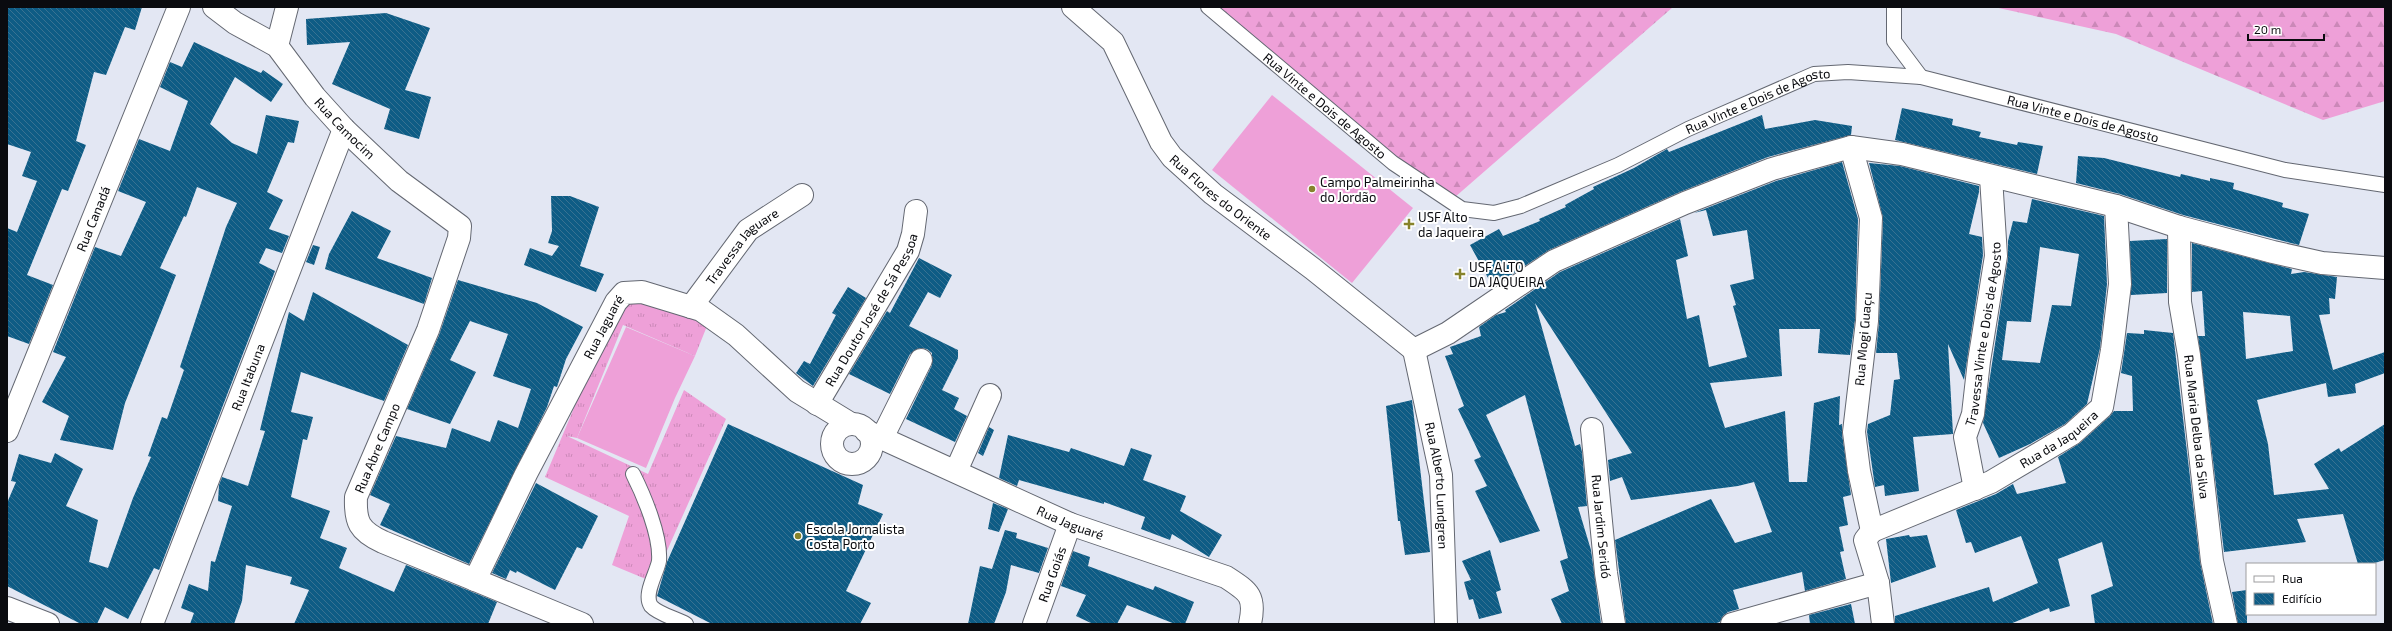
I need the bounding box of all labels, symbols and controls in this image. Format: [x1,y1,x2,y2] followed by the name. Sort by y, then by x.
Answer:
[2248,16,2324,42] scale bar
[2254,22,2281,36] text: 20 m
[1260,49,1390,162] street label: Rua Vinte e Dois de Agosto
[1683,65,1831,137] street label: Rua Vinte e Dois de Agosto
[2005,91,2161,145] street label: Rua Vinte e Dois de Agosto
[311,94,378,162] street label: Rua Camocim
[1167,151,1275,243] street label: Rua Flores do Oriente
[1320,174,1435,205] place label: Campo Palmeirinha do Jordão
[73,184,114,254] street label: Rua Canadá
[1307,184,1317,194] marker: Campo Palmeirinha do Jordão
[702,204,781,288] street label: Travessa Jaguare
[1418,209,1484,240] place label: USF Alto da Jaqueira
[1403,218,1415,230] marker: USF Alto da Jaqueira
[821,231,921,389] street label: Rua Doutor José de Sá Pessoa
[1961,241,2004,428] street label: Travessa Vinte e Dois de Agosto
[1469,259,1545,290] place label: USF ALTO DA JAQUEIRA
[1454,268,1466,280] marker: USF ALTO DA JAQUEIRA
[580,291,627,362] street label: Rua Jaguaré
[1851,291,1876,387] street label: Rua Mogi Guaçu
[228,341,268,413] street label: Rua Itabuna
[2181,354,2213,500] street label: Rua Maria Delba da Silva
[351,400,403,496] street label: Rua Abre Campo
[2017,407,2101,471] street label: Rua da Jaqueira
[1422,421,1451,549] street label: Rua Alberto Lundgren
[1588,474,1615,580] street label: Rua Jardim Seridó
[1034,502,1106,543] street label: Rua Jaguaré
[806,521,905,552] place label: Escola Jornalista Costa Porto
[793,531,803,541] marker: Escola Jornalista Costa Porto
[1035,544,1069,604] street label: Rua Goiás
[2246,563,2376,615] legend
[2282,571,2303,585] text: Rua
[2282,591,2322,605] text: Edifício

